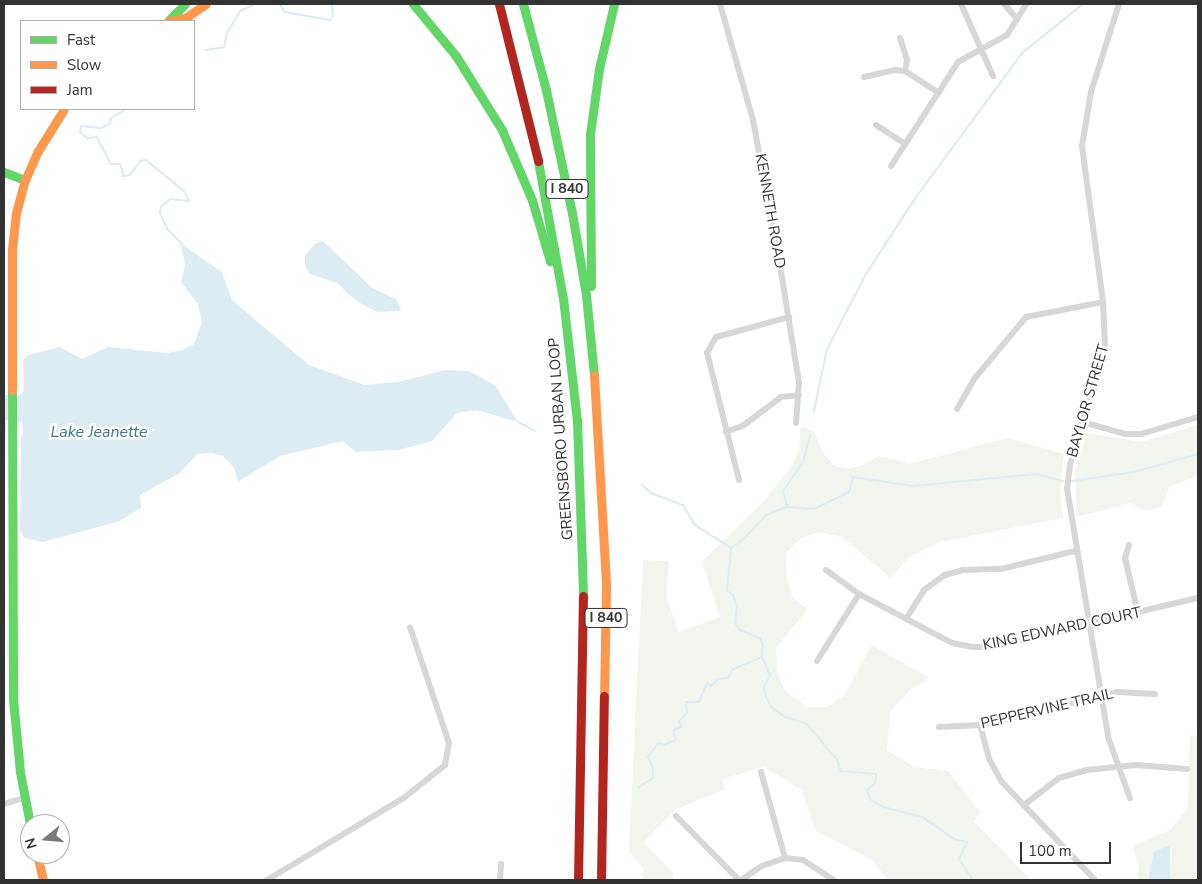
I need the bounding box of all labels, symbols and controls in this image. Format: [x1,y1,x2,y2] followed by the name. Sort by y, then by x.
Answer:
[20,20,195,110] legend
[67,30,95,50] text: Fast
[67,55,101,75] text: Slow
[67,80,93,100] text: Jam
[751,152,789,270] street label: KENNETH ROAD
[544,178,590,200] road number: I 840
[545,337,577,541] street label: GREENSBORO URBAN LOOP
[1063,342,1113,460] street label: BAYLOR STREET
[51,422,147,442] water label: Lake Jeanette
[981,603,1143,655] street label: KING EDWARD COURT
[584,606,628,630] road number: I 840
[979,685,1115,733] street label: PEPPERVINE TRAIL
[20,814,70,864] north arrow
[1022,832,1113,864] scale bar
[21,835,42,851] text: N
[1028,841,1072,861] text: 100 m

